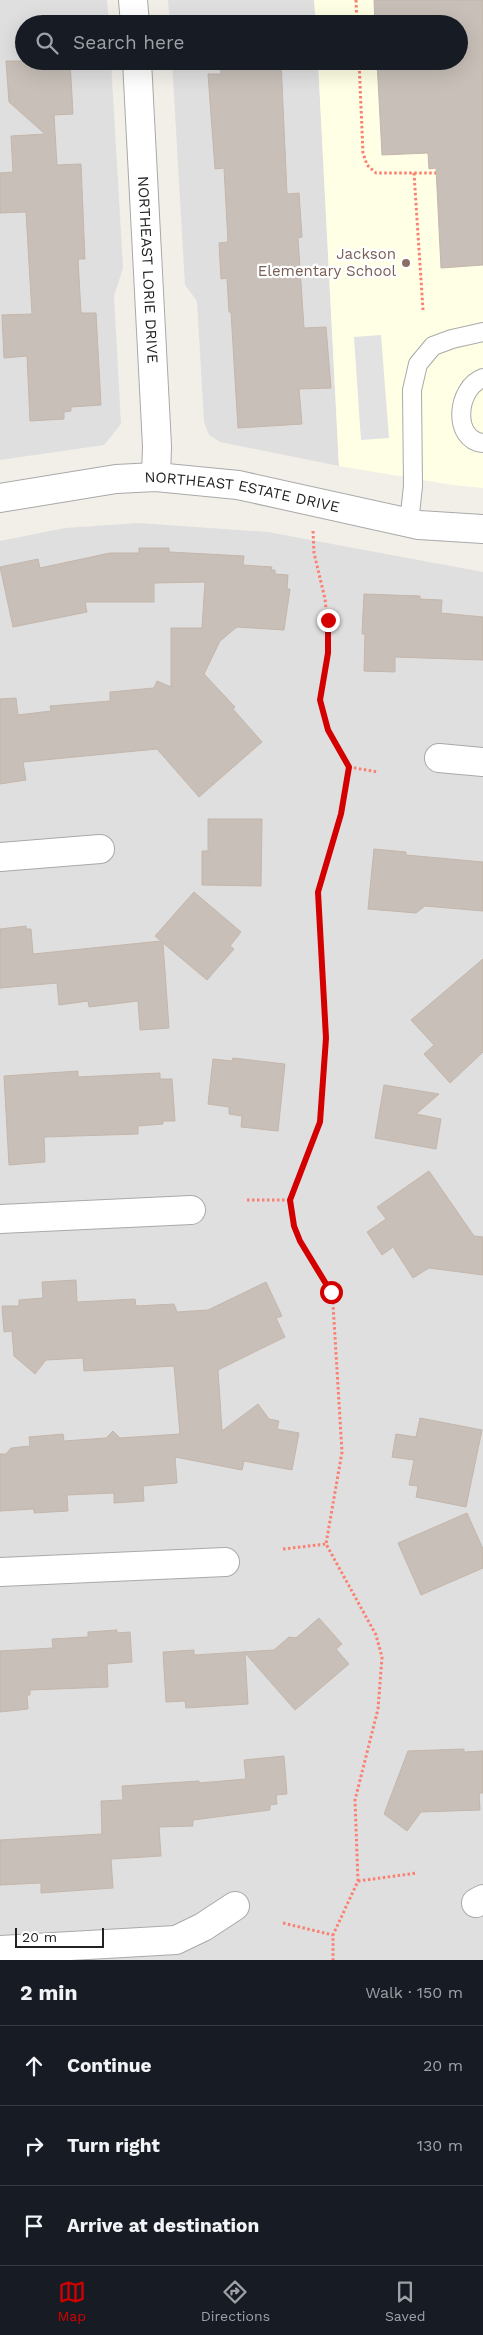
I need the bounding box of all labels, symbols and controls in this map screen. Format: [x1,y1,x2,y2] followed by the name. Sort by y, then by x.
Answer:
[15,15,468,70] search box
[33,29,61,57] icon: search
[73,31,184,54] text: Search here
[134,175,162,364] street label: NORTHEAST LORIE DRIVE
[258,245,396,280] place label: Jackson Elementary School
[400,257,412,269] marker: Jackson Elementary School
[144,468,341,516] street label: NORTHEAST ESTATE DRIVE
[317,609,340,632] route end
[320,1281,343,1304] route start
[15,1925,104,1948] scale bar
[22,1929,57,1945] text: 20 m
[20,1980,77,2005] text: 2 min
[365,1983,463,2002] text: Walk · 150 m
[20,2052,48,2080] icon: ahead
[67,2054,151,2077] text: Continue
[423,2056,463,2075] text: 20 m
[20,2132,48,2160] icon: right
[67,2134,160,2157] text: Turn right
[417,2136,463,2155] text: 130 m
[20,2212,48,2240] icon: arrive
[67,2214,259,2237] text: Arrive at destination
[57,2278,86,2324] tab: Map
[201,2278,270,2324] tab: Directions
[385,2278,426,2324] tab: Saved

